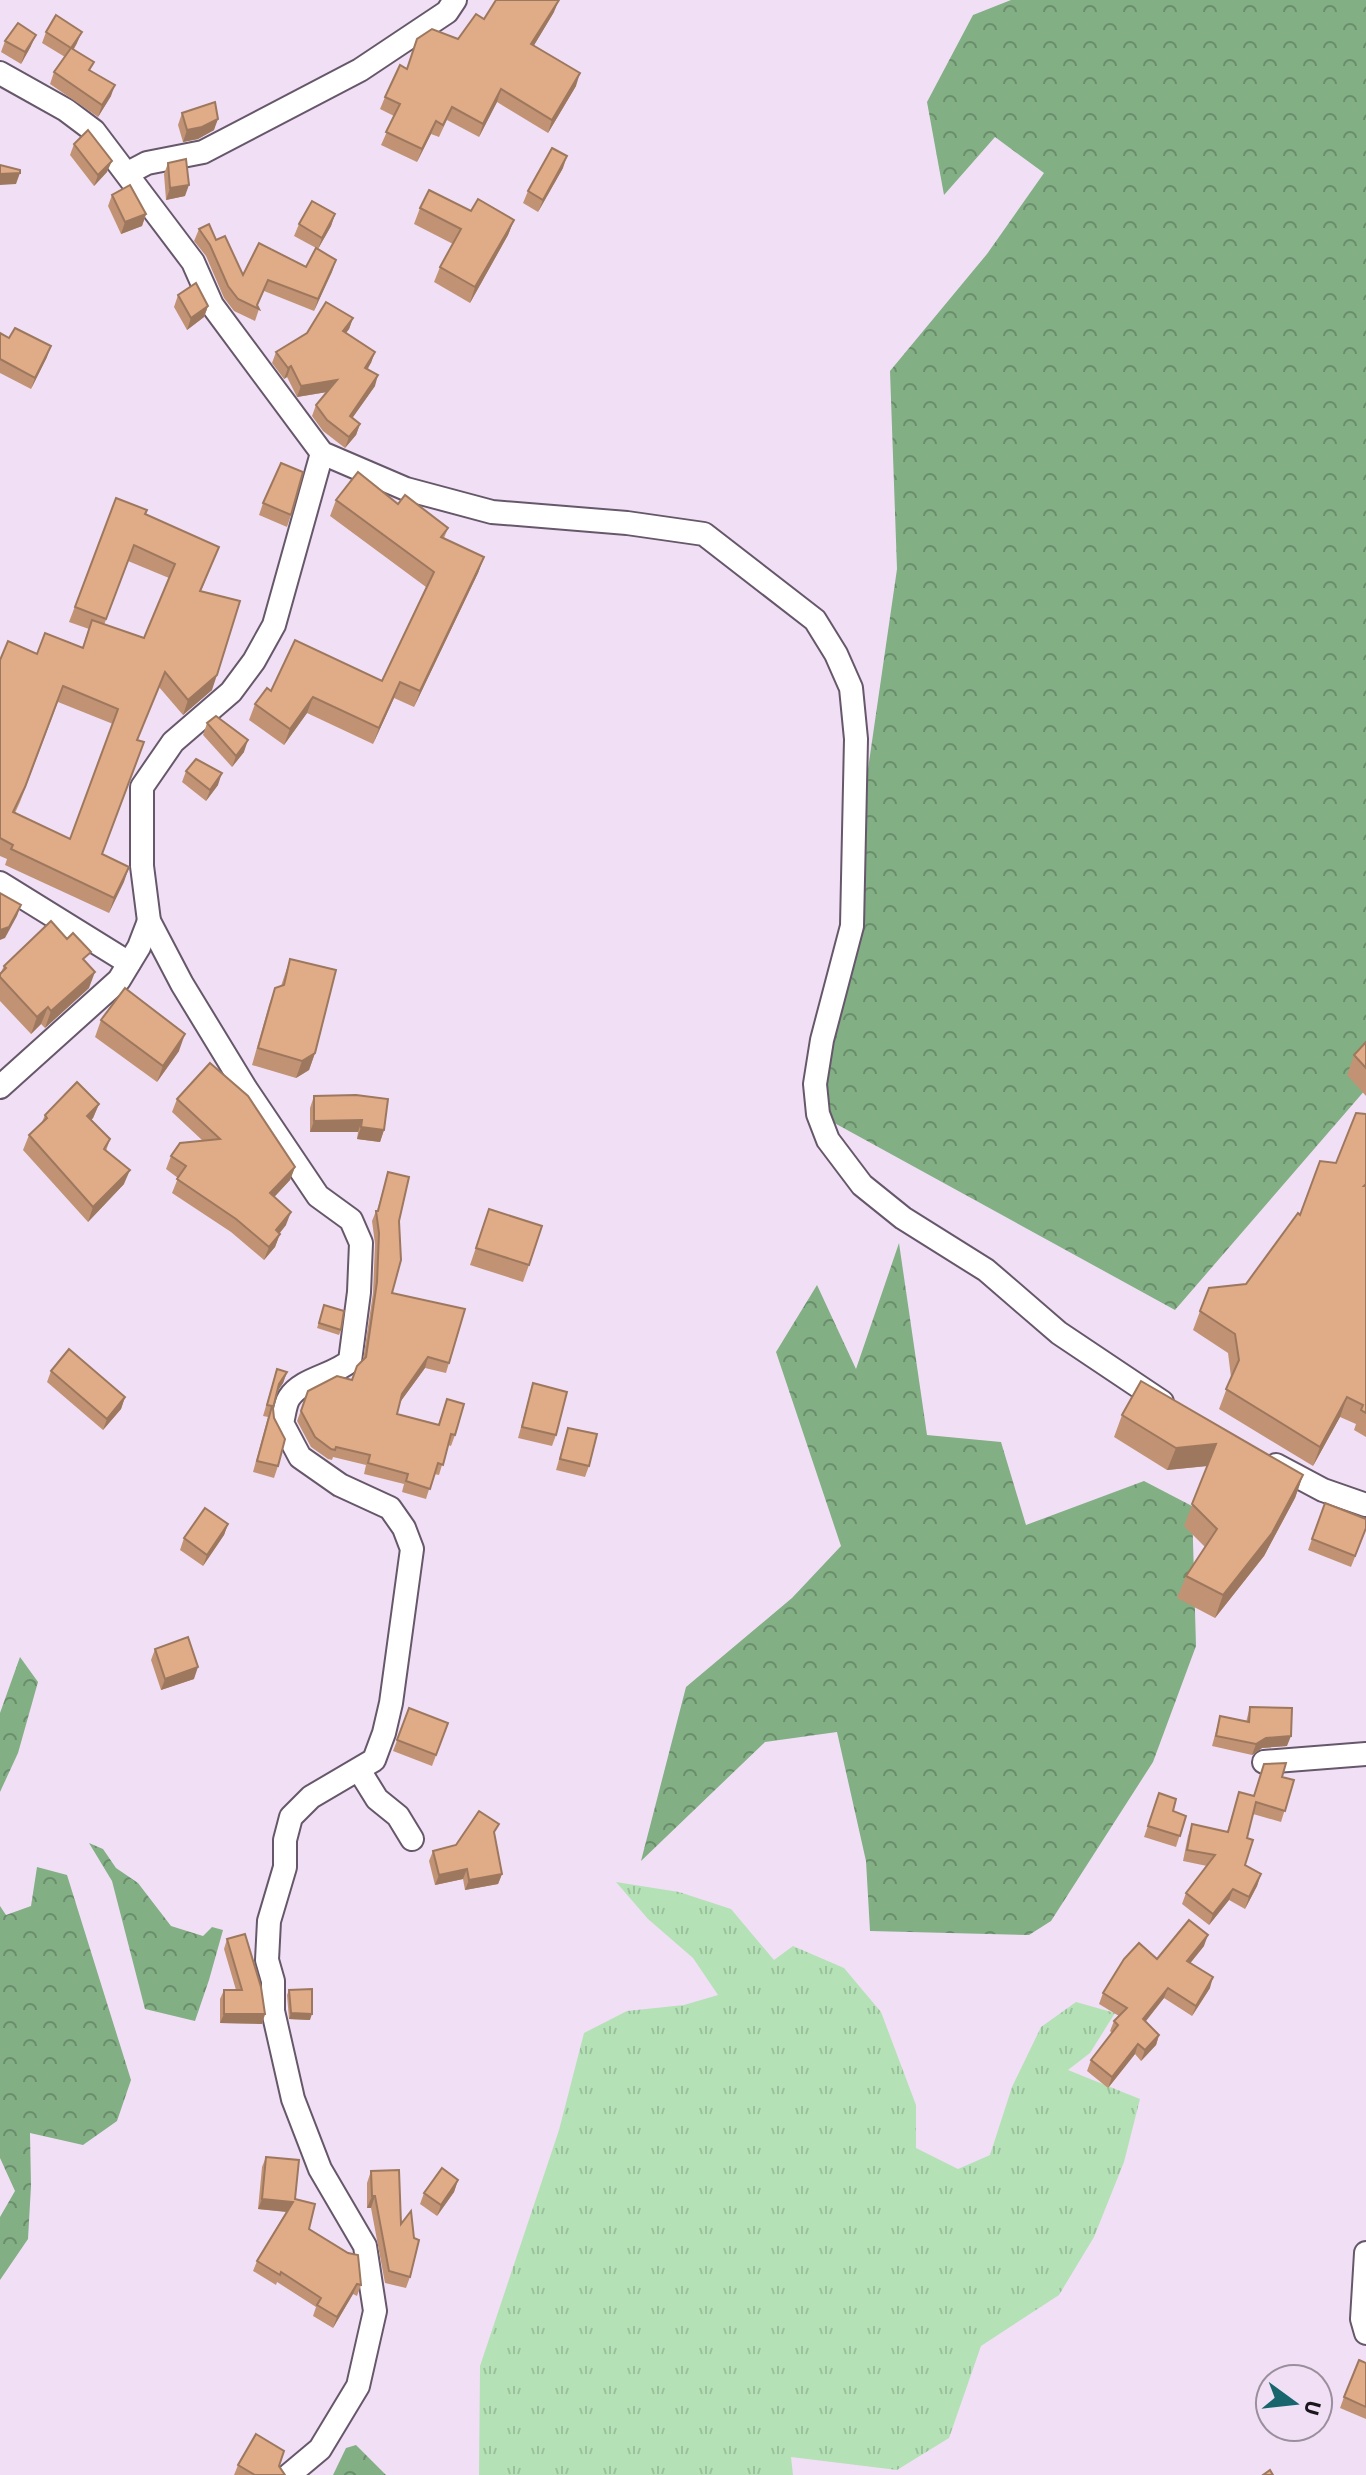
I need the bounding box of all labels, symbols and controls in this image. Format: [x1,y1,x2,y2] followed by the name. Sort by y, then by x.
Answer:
[1254,2363,1334,2443] north arrow
[1295,2397,1330,2419] text: U

